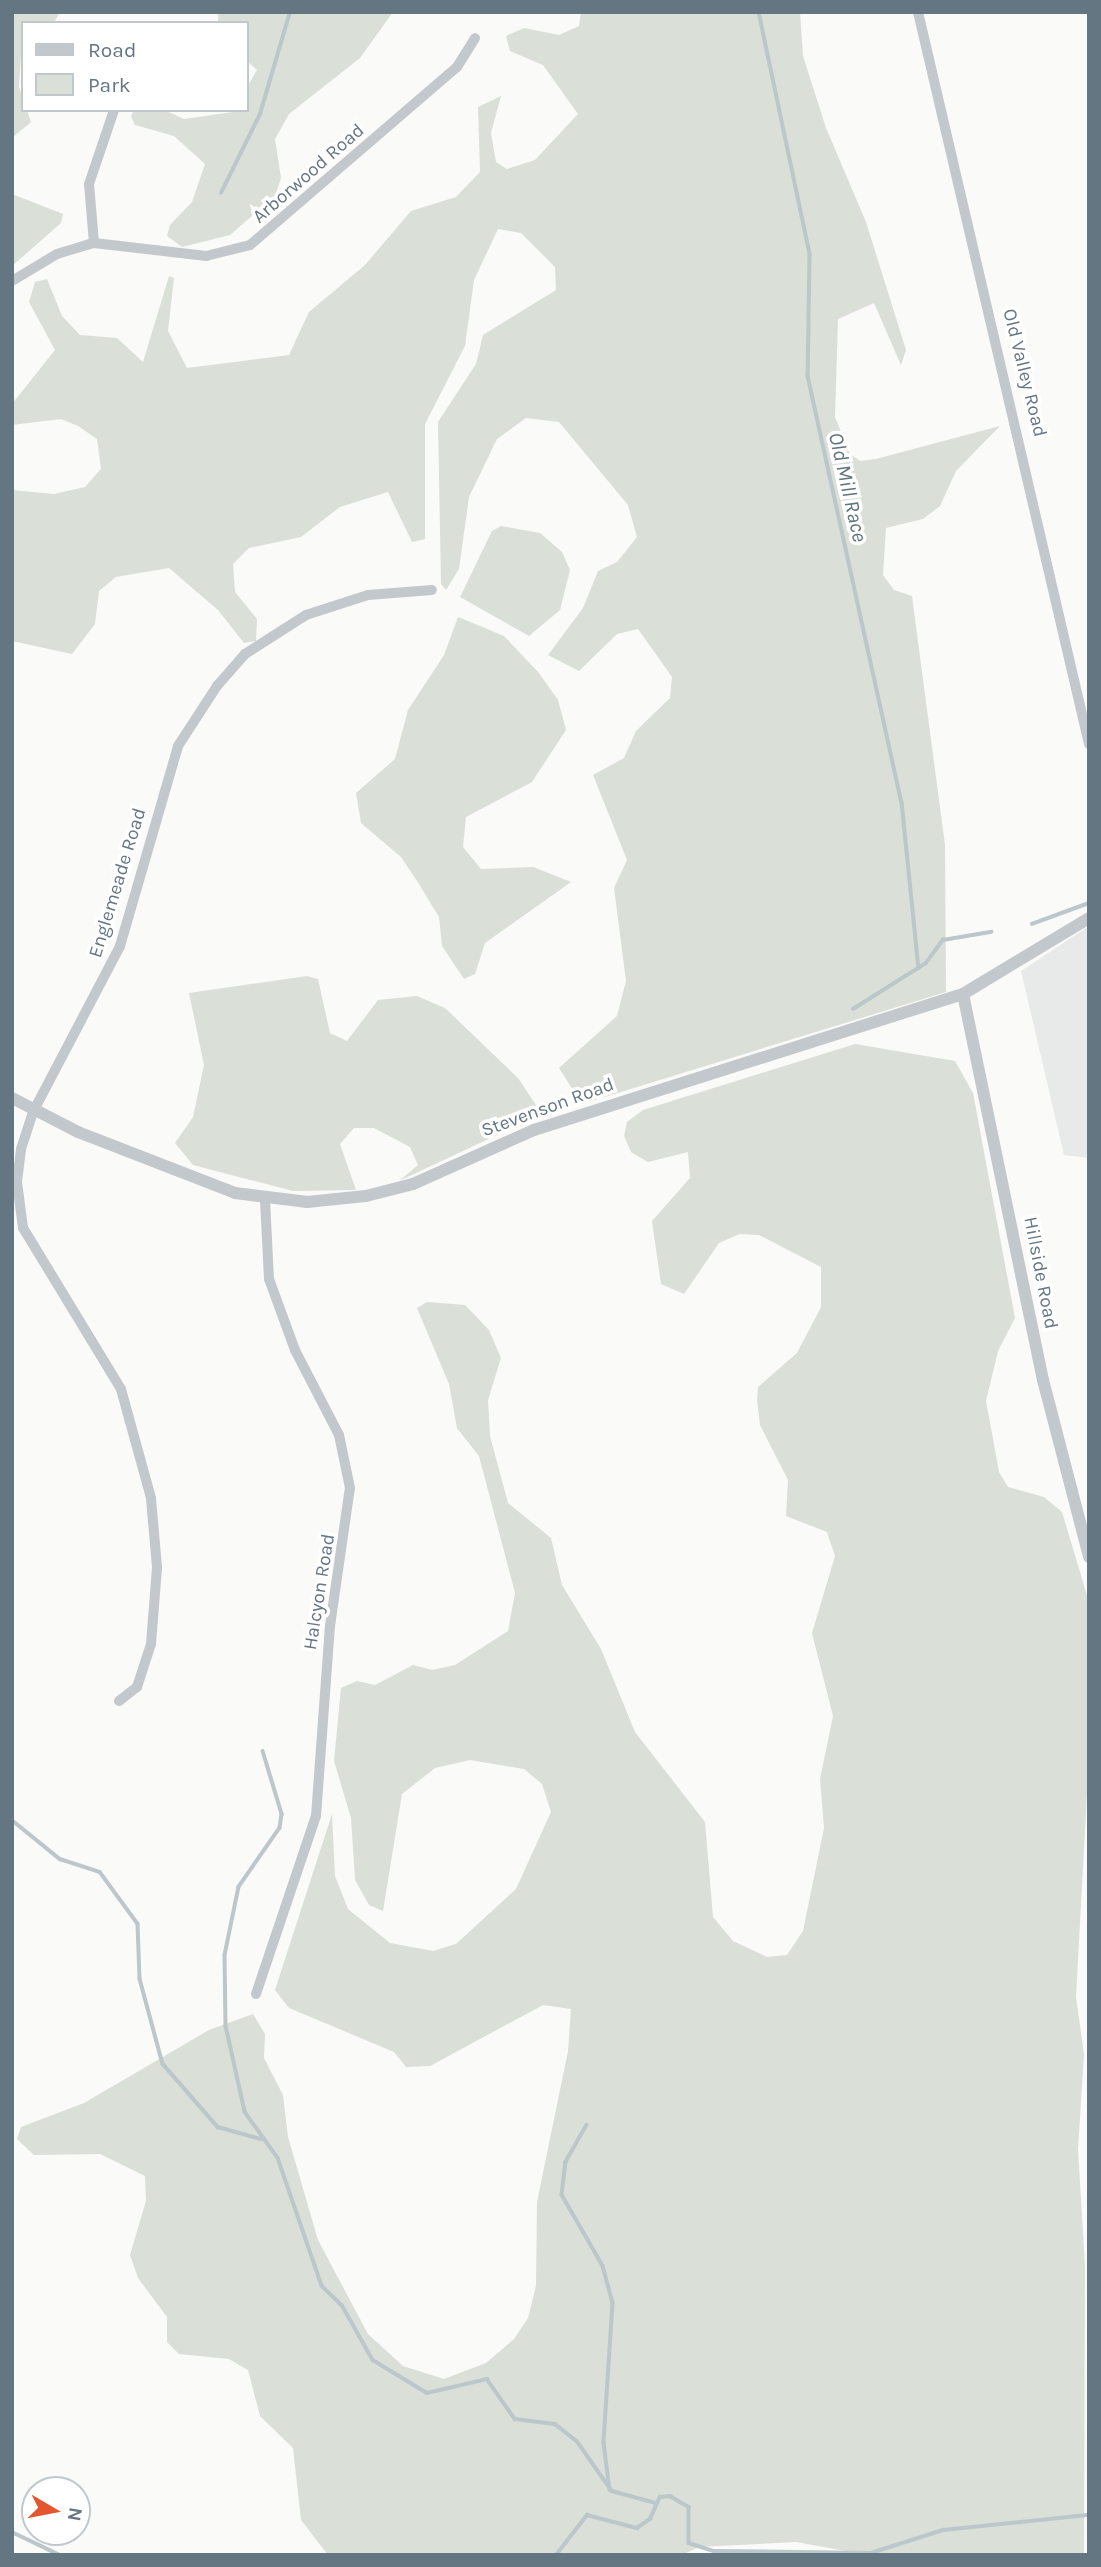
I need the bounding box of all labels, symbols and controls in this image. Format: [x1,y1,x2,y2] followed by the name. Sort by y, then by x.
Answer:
[21,21,248,112] legend
[88,38,136,62] text: Road
[88,73,131,97] text: Park
[249,119,369,229] street label: Arborwood Road
[997,307,1051,439] street label: Old Valley Road
[823,430,873,544] water label: Old Mill Race
[84,805,152,961] street label: Englemeade Road
[479,1073,617,1143] street label: Stevenson Road
[1018,1215,1062,1331] street label: Hillside Road
[300,1532,340,1652] street label: Halcyon Road
[21,2476,91,2546] north arrow
[63,2506,87,2523] text: N

